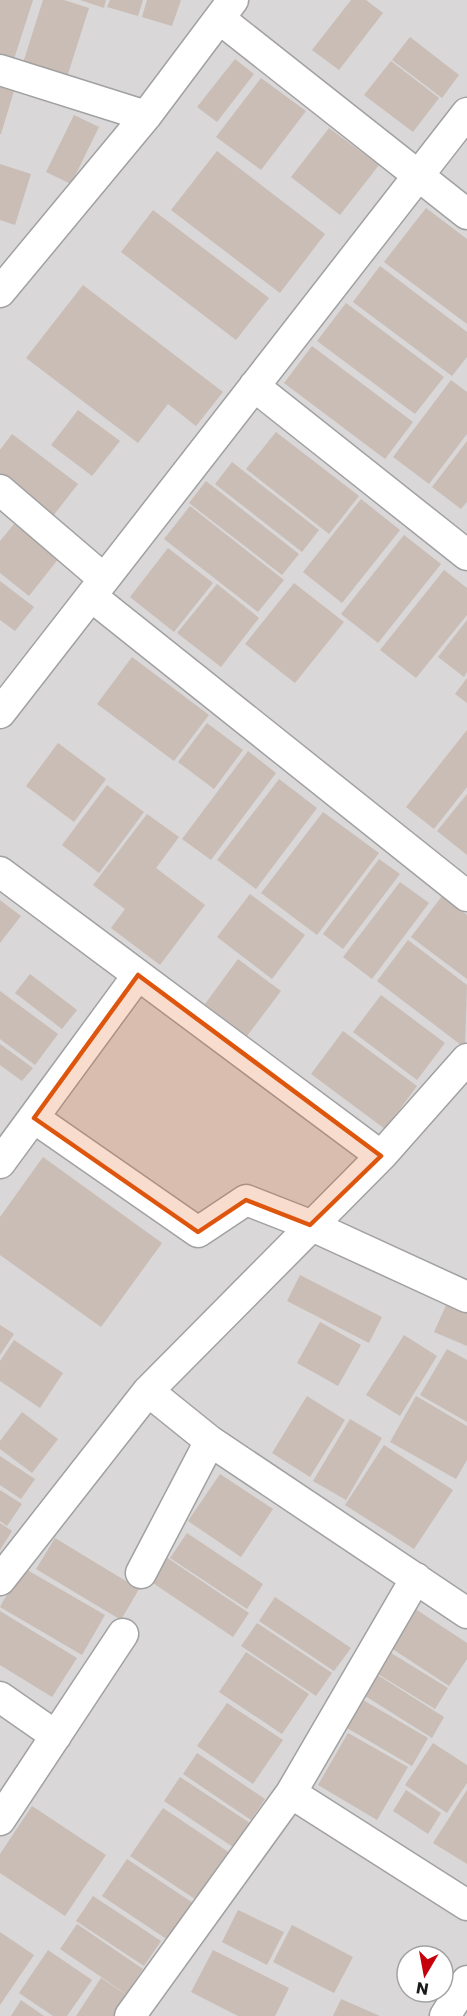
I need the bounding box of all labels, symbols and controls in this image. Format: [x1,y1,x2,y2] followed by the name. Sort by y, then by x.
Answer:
[395,1944,455,2004] north arrow
[415,1976,430,2001] text: N

